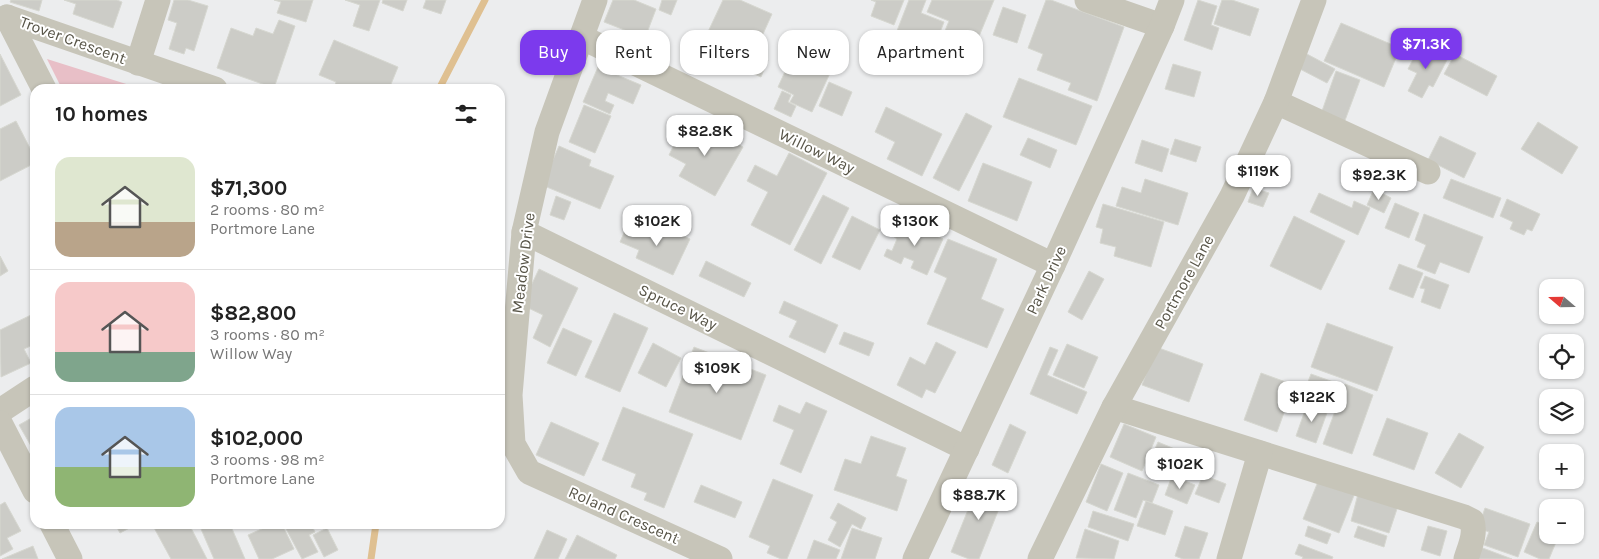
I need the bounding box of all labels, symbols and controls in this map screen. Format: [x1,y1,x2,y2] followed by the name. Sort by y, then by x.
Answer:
[17,12,129,68] street label: Trover Crescent
[1385,28,1467,70] pin: $71.3K
[520,30,586,75] chip: Buy
[596,30,670,75] chip: Rent
[680,30,768,75] chip: Filters
[778,30,849,75] chip: New
[859,30,983,75] chip: Apartment
[1402,34,1450,53] text: $71.3K
[452,100,480,128] icon: filters
[55,102,148,126] text: 10 homes
[664,114,746,157] pin: $82.8K
[677,121,733,140] text: $82.8K
[776,124,859,178] street label: Willow Way
[1223,154,1293,197] pin: $119K
[1338,158,1420,201] pin: $92.3K
[1237,161,1279,180] text: $119K
[1352,165,1406,184] text: $92.3K
[210,176,287,200] text: $71,300
[95,177,155,237] icon: home
[210,200,325,219] text: 2 rooms · 80 m²
[622,204,692,247] pin: $102K
[880,204,950,247] pin: $130K
[507,211,539,315] street label: Meadow Drive
[634,211,681,230] text: $102K
[891,211,939,230] text: $130K
[210,219,315,238] text: Portmore Lane
[1150,231,1218,333] street label: Portmore Lane
[1022,243,1070,317] street label: Park Drive
[1539,279,1584,324] north arrow
[1539,279,1584,544] map controls
[636,280,721,334] street label: Spruce Way
[210,301,296,325] text: $82,800
[95,302,155,362] icon: home
[210,325,325,344] text: 3 rooms · 80 m²
[1539,334,1584,379] button: locate
[210,344,292,363] text: Willow Way
[682,352,752,394] pin: $109K
[693,358,741,377] text: $109K
[1277,380,1347,423] pin: $122K
[1289,387,1335,406] text: $122K
[1539,389,1584,434] button: layers
[210,426,303,450] text: $102,000
[95,427,155,487] icon: home
[1539,444,1584,489] button: +
[1145,448,1215,490] pin: $102K
[210,450,325,469] text: 3 rooms · 98 m²
[1157,454,1204,473] text: $102K
[210,469,315,488] text: Portmore Lane
[938,478,1020,521] pin: $88.7K
[566,482,682,548] street label: Roland Crescent
[952,485,1006,504] text: $88.7K
[1539,499,1584,544] button: −

